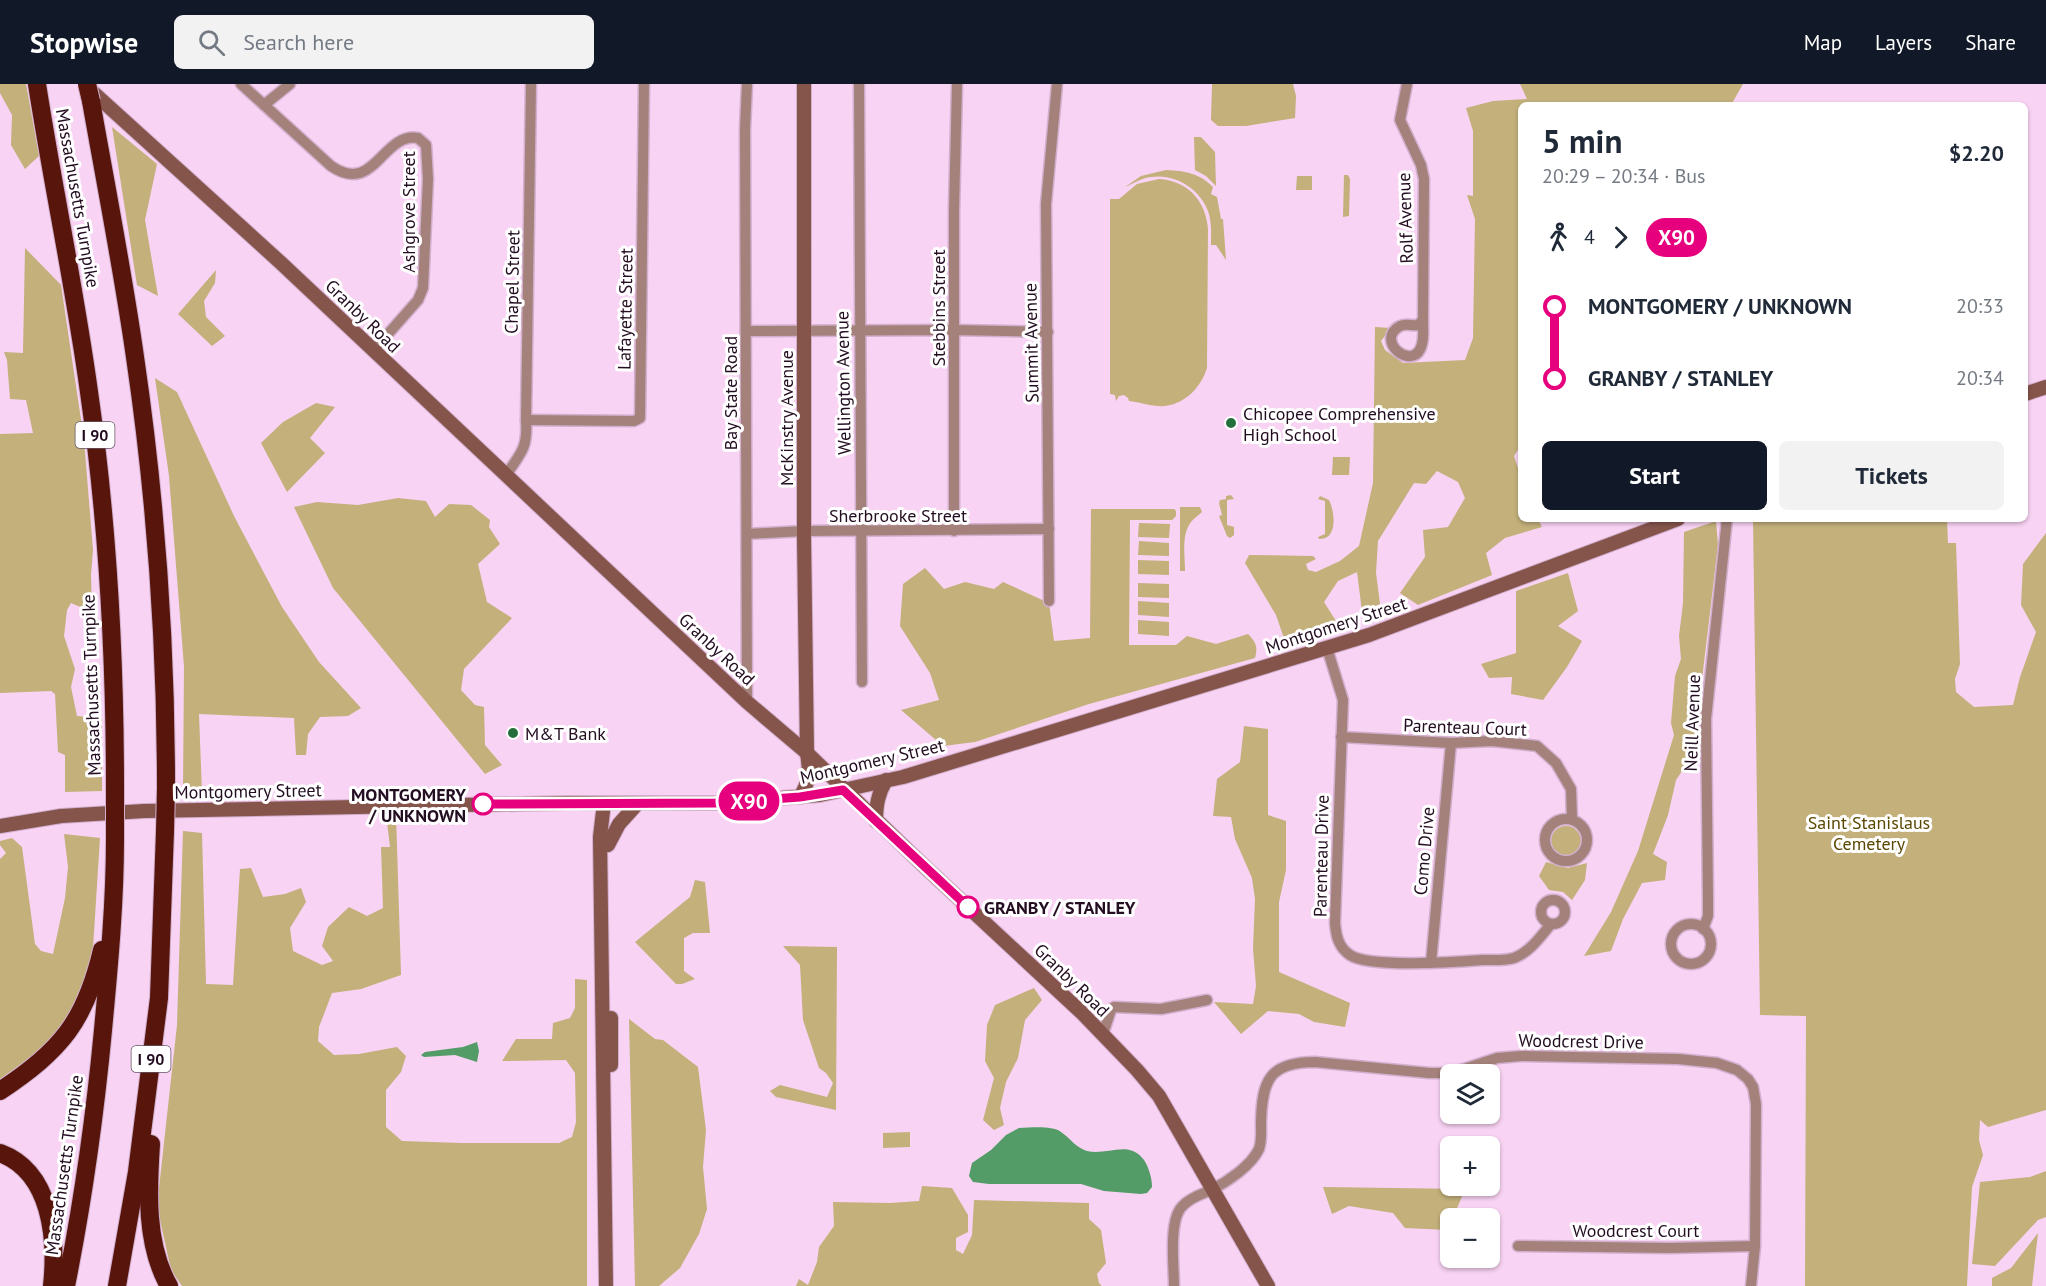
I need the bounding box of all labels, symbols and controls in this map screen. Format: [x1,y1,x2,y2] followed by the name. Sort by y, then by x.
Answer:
[174,15,594,69] search box
[30,24,138,61] text: Stopwise
[195,26,228,59] icon: search
[243,28,354,56] text: Search here
[1804,29,1842,56] text: Map
[1875,29,1932,56] text: Layers
[1965,29,2016,56] text: Share
[51,107,105,289] street label: Massachusetts Turnpike
[1542,119,1623,162] text: 5 min
[1949,139,2004,167] text: $2.20
[397,151,420,273] street label: Ashgrove Street
[1542,163,1706,189] text: 20:29 – 20:34 · Bus
[1392,172,1418,264] street label: Rolf Avenue
[1542,221,1575,254] icon: walk
[1604,221,1637,254] icon: forward
[1584,224,1595,250] text: 4
[1658,224,1695,251] text: X90
[500,230,524,334] street label: Chapel Street
[612,248,638,370] street label: Lafayette Street
[927,249,950,367] street label: Stebbins Street
[320,274,406,358] street label: Granby Road
[1018,283,1044,403] street label: Summit Avenue
[1588,292,1852,320] text: MONTGOMERY / UNKNOWN
[1956,293,2004,319] text: 20:33
[830,311,856,455] street label: Wellington Avenue
[719,336,742,450] street label: Bay State Road
[775,350,798,486] street label: McKinstry Avenue
[1588,364,1773,392] text: GRANBY / STANLEY
[1956,365,2004,391] text: 20:34
[1243,402,1436,446] place label: Chicopee Comprehensive High School
[1224,416,1238,430] marker: Chicopee Comprehensive High School
[76,422,115,448] road number: I 90
[1542,441,1767,510] button: Start
[1779,441,2004,510] button: Tickets
[829,504,967,527] street label: Sherbrooke Street
[1262,591,1410,659] street label: Montgomery Street
[76,594,106,776] street label: Massachusetts Turnpike
[674,608,760,690] street label: Granby Road
[1679,674,1705,772] street label: Neill Avenue
[1403,713,1527,741] street label: Parenteau Court
[525,722,606,745] place label: M&T Bank
[506,726,520,740] marker: M&T Bank
[798,733,946,789] street label: Montgomery Street
[174,778,322,804] street label: Montgomery Street
[714,782,783,820] line badge: X90
[351,783,466,827] place label: MONTGOMERY / UNKNOWN
[730,788,768,815] text: X90
[472,793,494,815] marker: MONTGOMERY / UNKNOWN
[1308,795,1334,917] street label: Parenteau Drive
[1409,806,1439,896] street label: Como Drive
[1808,811,1930,855] park label: Saint Stanislaus Cemetery
[957,896,979,918] marker: GRANBY / STANLEY
[984,896,1136,919] place label: GRANBY / STANLEY
[1029,938,1115,1022] street label: Granby Road
[1518,1028,1644,1054] street label: Woodcrest Drive
[132,1046,170,1072] road number: I 90
[1440,1064,1500,1268] map controls
[1440,1064,1500,1124] button: layers
[40,1074,88,1256] street label: Massachusetts Turnpike
[1440,1136,1500,1196] button: +
[1440,1208,1500,1268] button: −
[1573,1219,1699,1242] street label: Woodcrest Court

